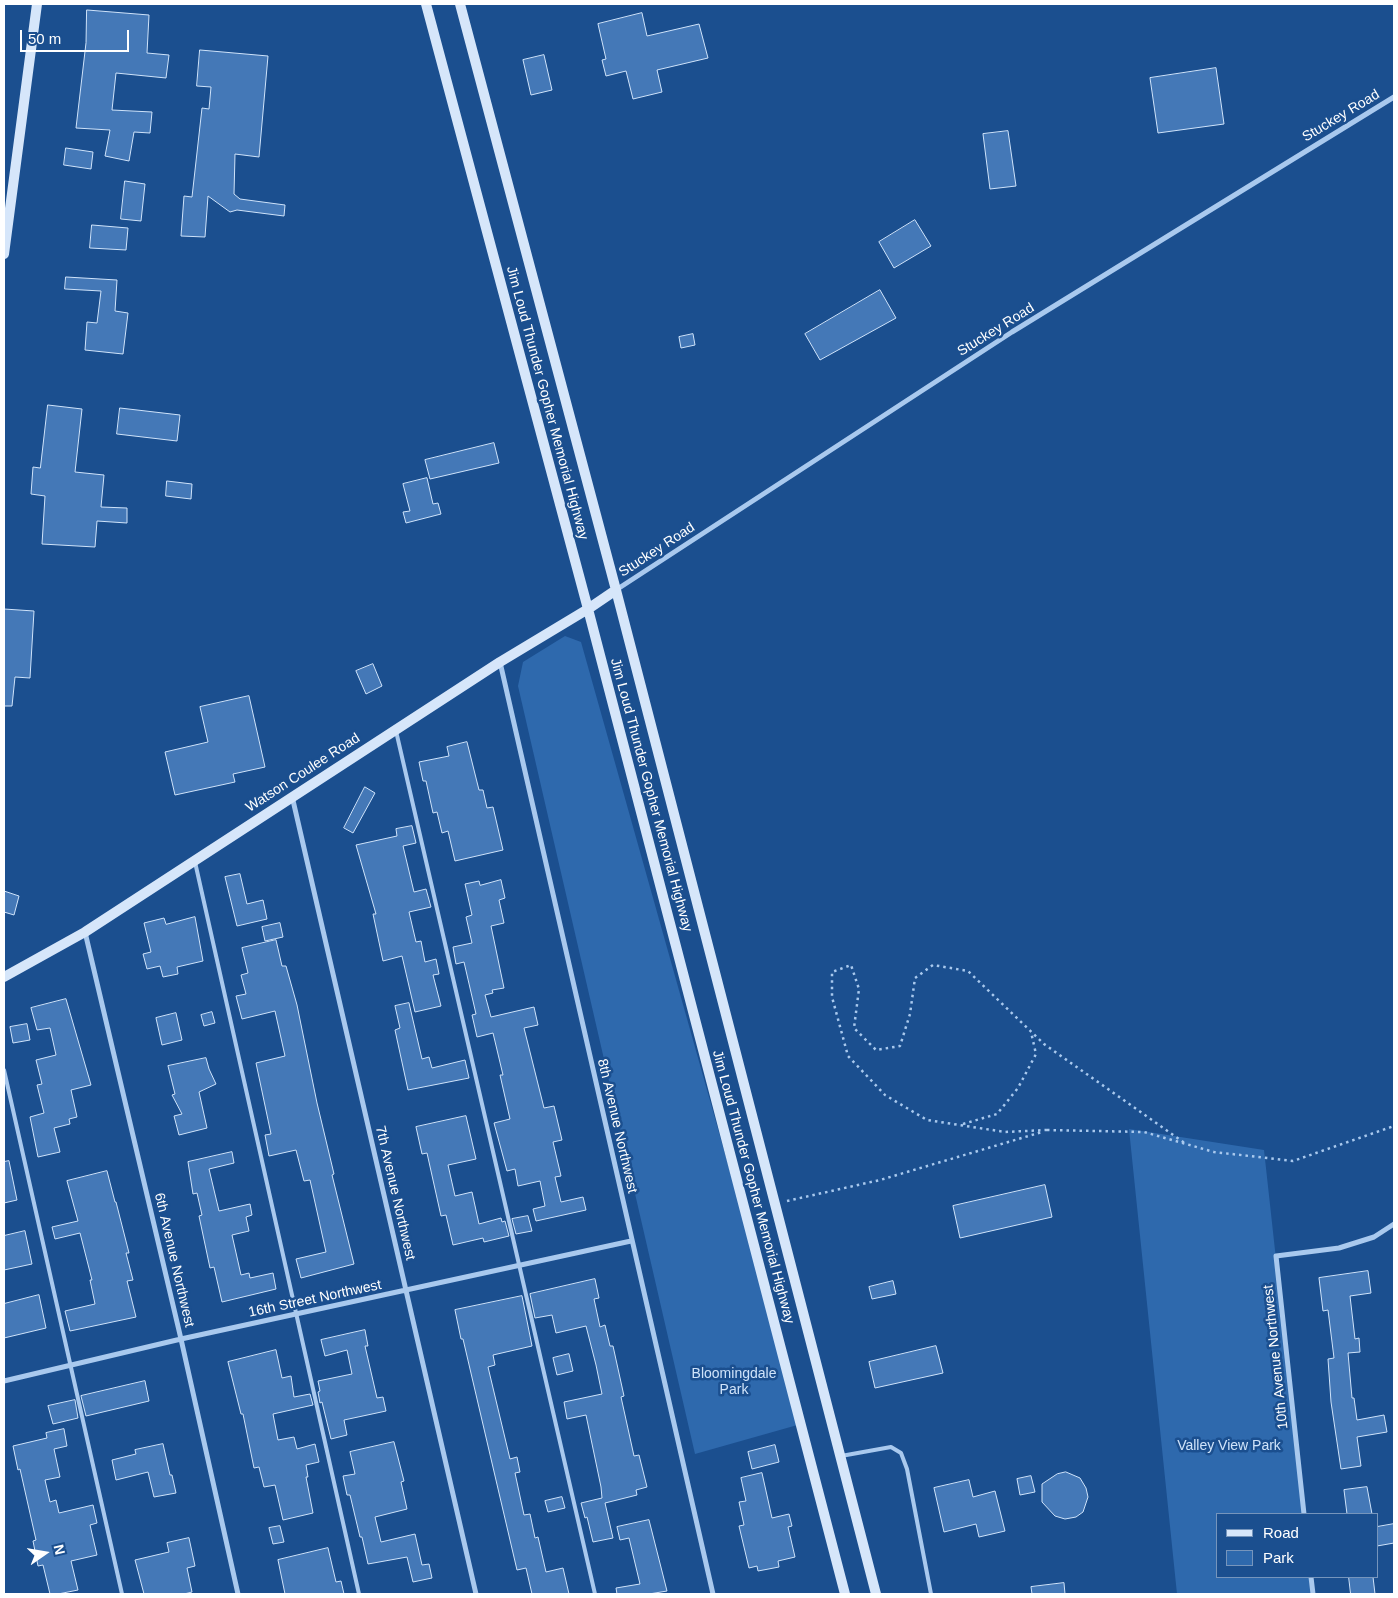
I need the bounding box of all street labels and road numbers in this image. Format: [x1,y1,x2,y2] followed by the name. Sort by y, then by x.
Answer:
[1299,86,1383,146] street label: Stuckey Road
[502,264,592,542] street label: Jim Loud Thunder Gopher Memorial Highway
[955,300,1037,360] street label: Stuckey Road
[616,519,698,581] street label: Stuckey Road
[606,656,696,934] street label: Jim Loud Thunder Gopher Memorial Highway
[243,730,363,816] street label: Watson Coulee Road
[708,1048,798,1326] street label: Jim Loud Thunder Gopher Memorial Highway
[593,1057,641,1195] street label: 8th Avenue Northwest
[371,1124,419,1262] street label: 7th Avenue Northwest
[150,1191,198,1329] street label: 6th Avenue Northwest
[247,1277,383,1321] street label: 16th Street Northwest
[1260,1284,1292,1430] street label: 10th Avenue Northwest

